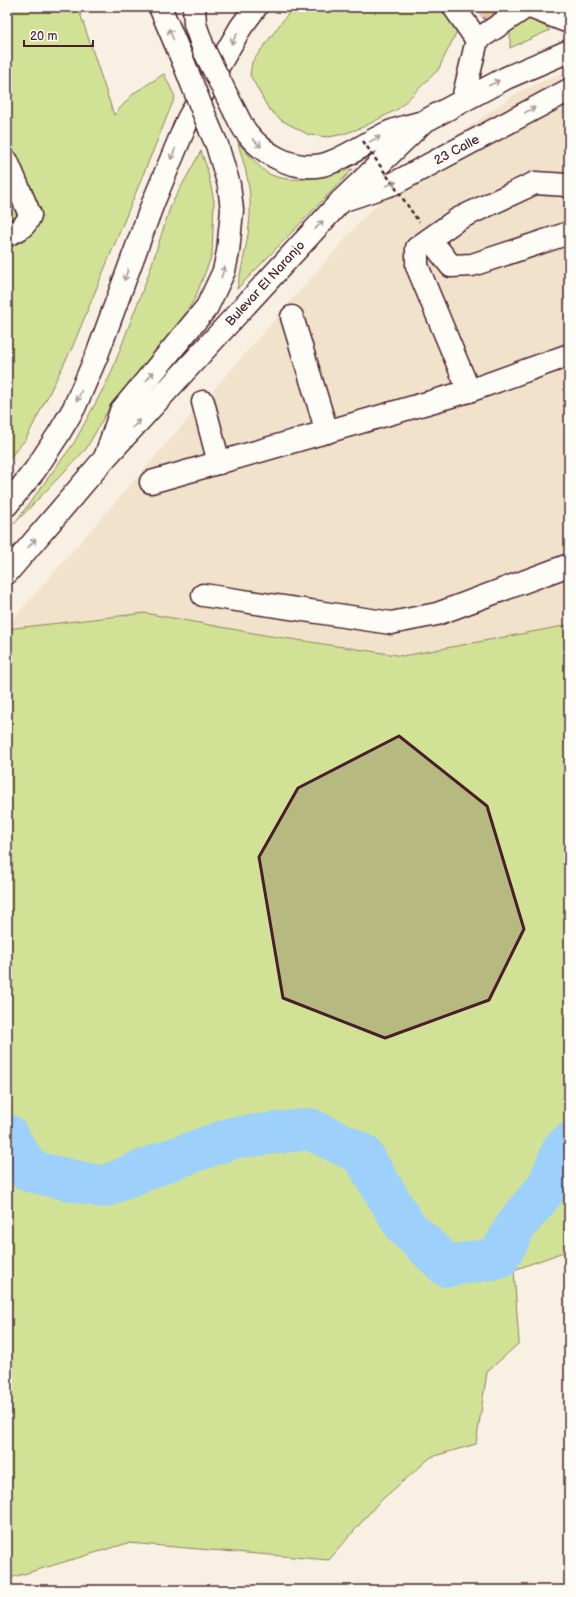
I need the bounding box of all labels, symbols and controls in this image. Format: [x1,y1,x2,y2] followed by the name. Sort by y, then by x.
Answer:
[24,22,93,48] scale bar
[167,28,175,40] one-way arrow
[30,29,57,44] text: 20 m
[230,33,238,45] one-way arrow
[488,79,500,87] one-way arrow
[524,106,536,113] one-way arrow
[431,131,482,169] street label: 23 Calle
[369,135,381,142] one-way arrow
[252,139,262,148] one-way arrow
[169,147,177,159] one-way arrow
[384,180,397,187] one-way arrow
[314,220,323,230] one-way arrow
[222,238,308,329] street label: Bulevar El Naranjo
[220,265,227,278] one-way arrow
[122,269,130,281] one-way arrow
[145,371,154,382] one-way arrow
[75,390,82,402] one-way arrow
[131,419,141,429] one-way arrow
[28,538,37,549] one-way arrow

